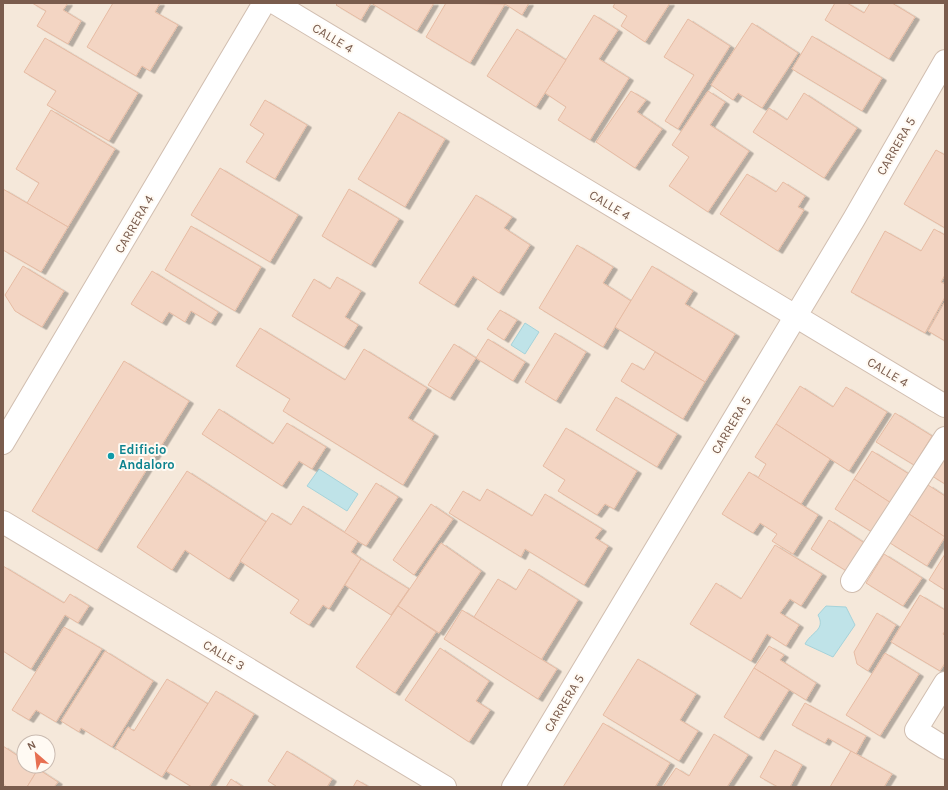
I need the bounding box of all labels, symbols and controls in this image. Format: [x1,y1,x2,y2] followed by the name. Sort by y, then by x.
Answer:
[310,20,356,56] street label: CALLE 4
[873,114,919,178] street label: CARRERA 5
[587,187,633,223] street label: CALLE 4
[111,192,157,256] street label: CARRERA 4
[865,354,911,390] street label: CALLE 4
[708,393,754,457] street label: CARRERA 5
[119,442,175,472] place label: Edificio Andaloro
[106,451,116,461] marker: Edificio Andaloro
[201,637,247,673] street label: CALLE 3
[541,671,587,735] street label: CARRERA 5
[16,734,56,774] north arrow
[25,738,38,753] text: N

